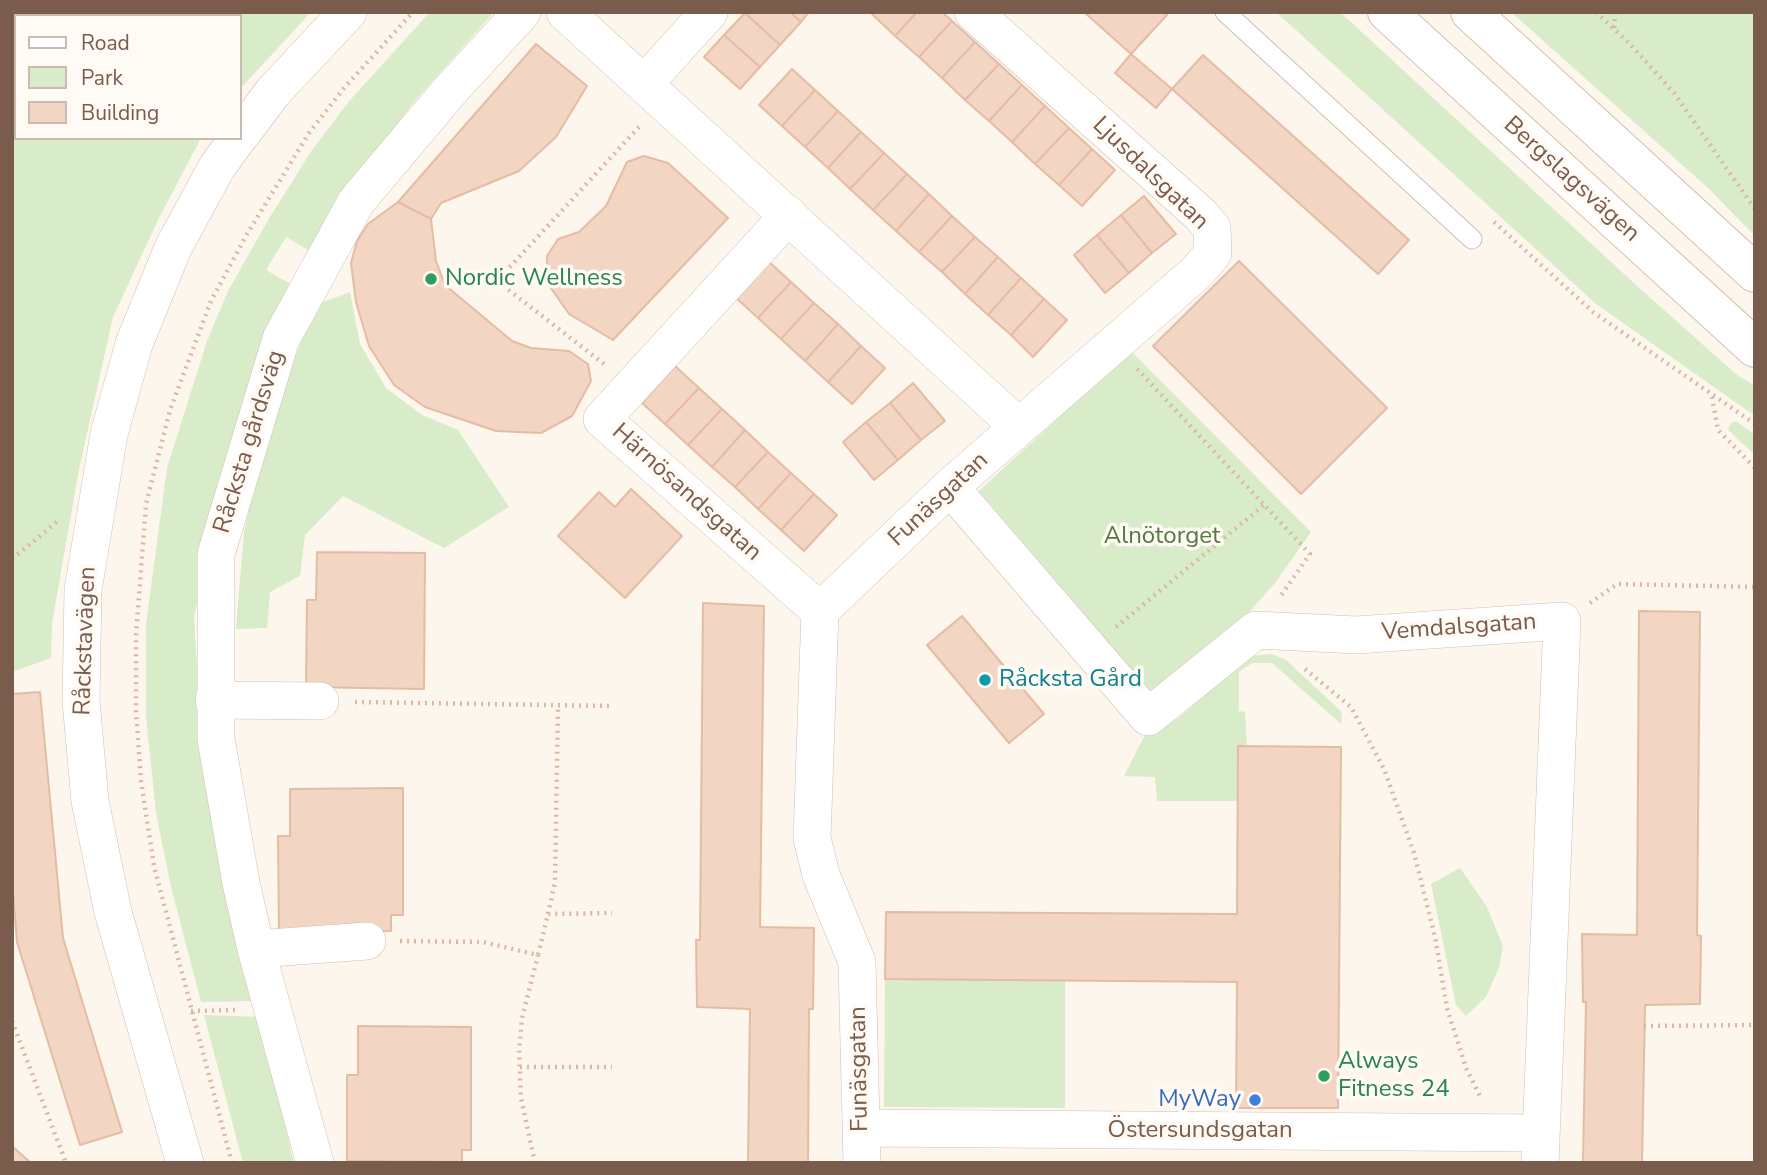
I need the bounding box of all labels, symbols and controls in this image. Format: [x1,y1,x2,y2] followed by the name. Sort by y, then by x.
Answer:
[14,14,242,140] legend
[81,29,130,57] text: Road
[81,64,123,92] text: Park
[81,99,159,127] text: Building
[1086,111,1214,237] street label: Ljusdalsgatan
[1497,111,1645,249] street label: Bergslagsvägen
[445,265,623,293] place label: Nordic Wellness
[423,271,439,287] marker: Nordic Wellness
[208,347,292,537] street label: Råcksta gårdsväg
[605,418,767,568] street label: Härnösandsgatan
[883,447,995,553] street label: Funäsgatan
[1104,523,1220,551] park label: Alnötorget
[69,566,103,716] street label: Råckstavägen
[1381,608,1537,648] street label: Vemdalsgatan
[999,666,1142,694] place label: Råcksta Gård
[977,672,993,688] marker: Råcksta Gård
[845,1006,875,1132] street label: Funäsgatan
[1338,1048,1450,1104] place label: Always Fitness 24
[1316,1068,1332,1084] marker: Always Fitness 24
[1158,1086,1241,1114] place label: MyWay
[1247,1092,1263,1108] marker: MyWay
[1107,1117,1293,1145] street label: Östersundsgatan

